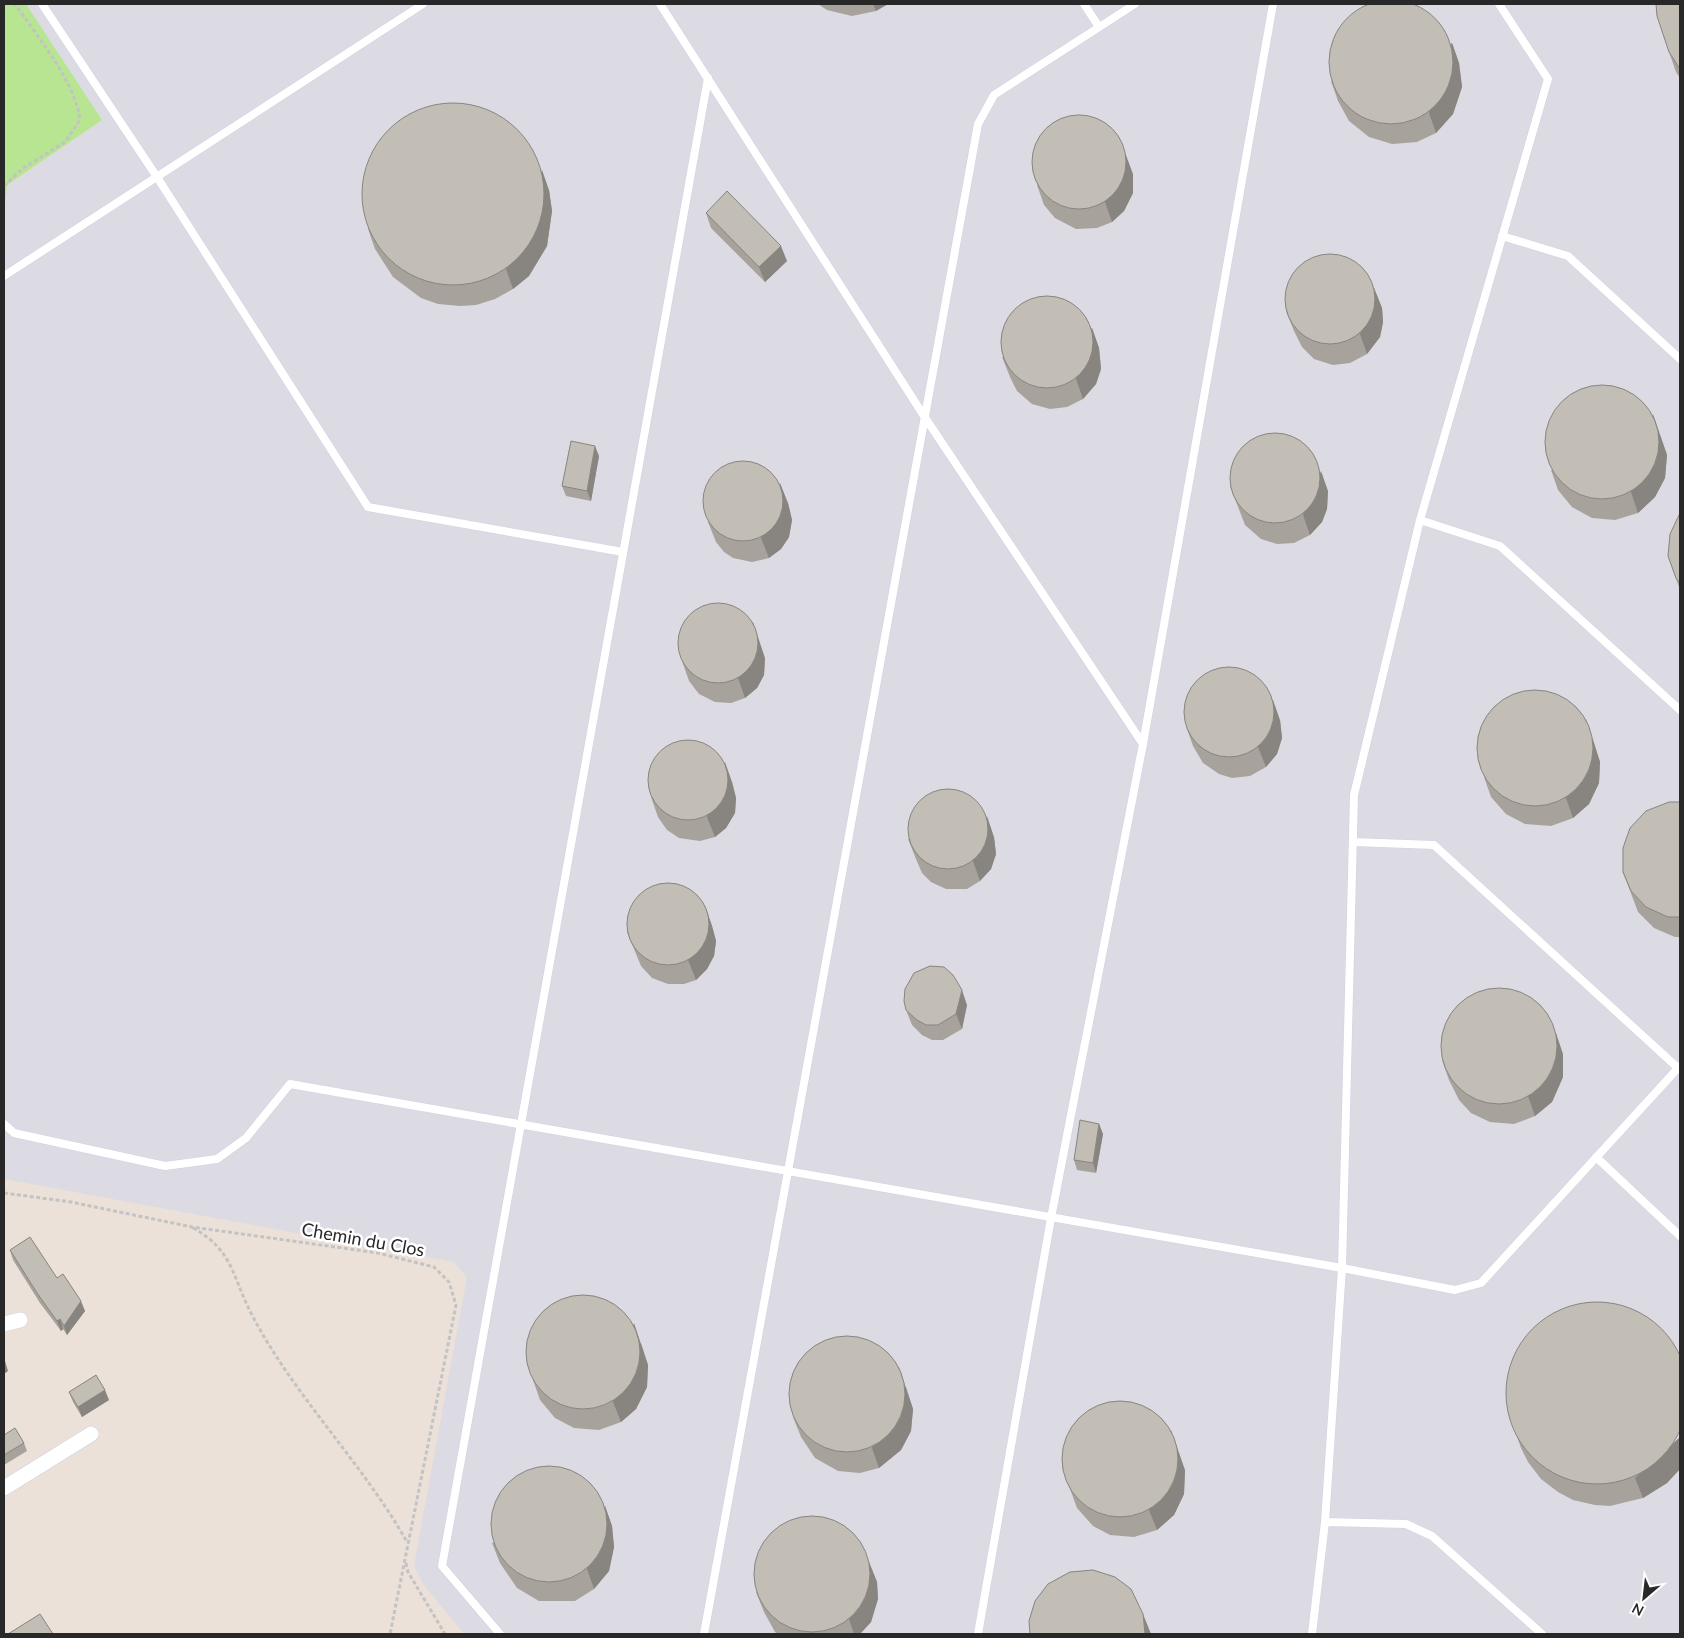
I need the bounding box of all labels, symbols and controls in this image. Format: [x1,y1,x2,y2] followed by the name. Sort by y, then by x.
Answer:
[300,1217,427,1261] street label: Chemin du Clos
[1619,1573,1669,1623] north arrow
[1629,1600,1646,1620] text: N

